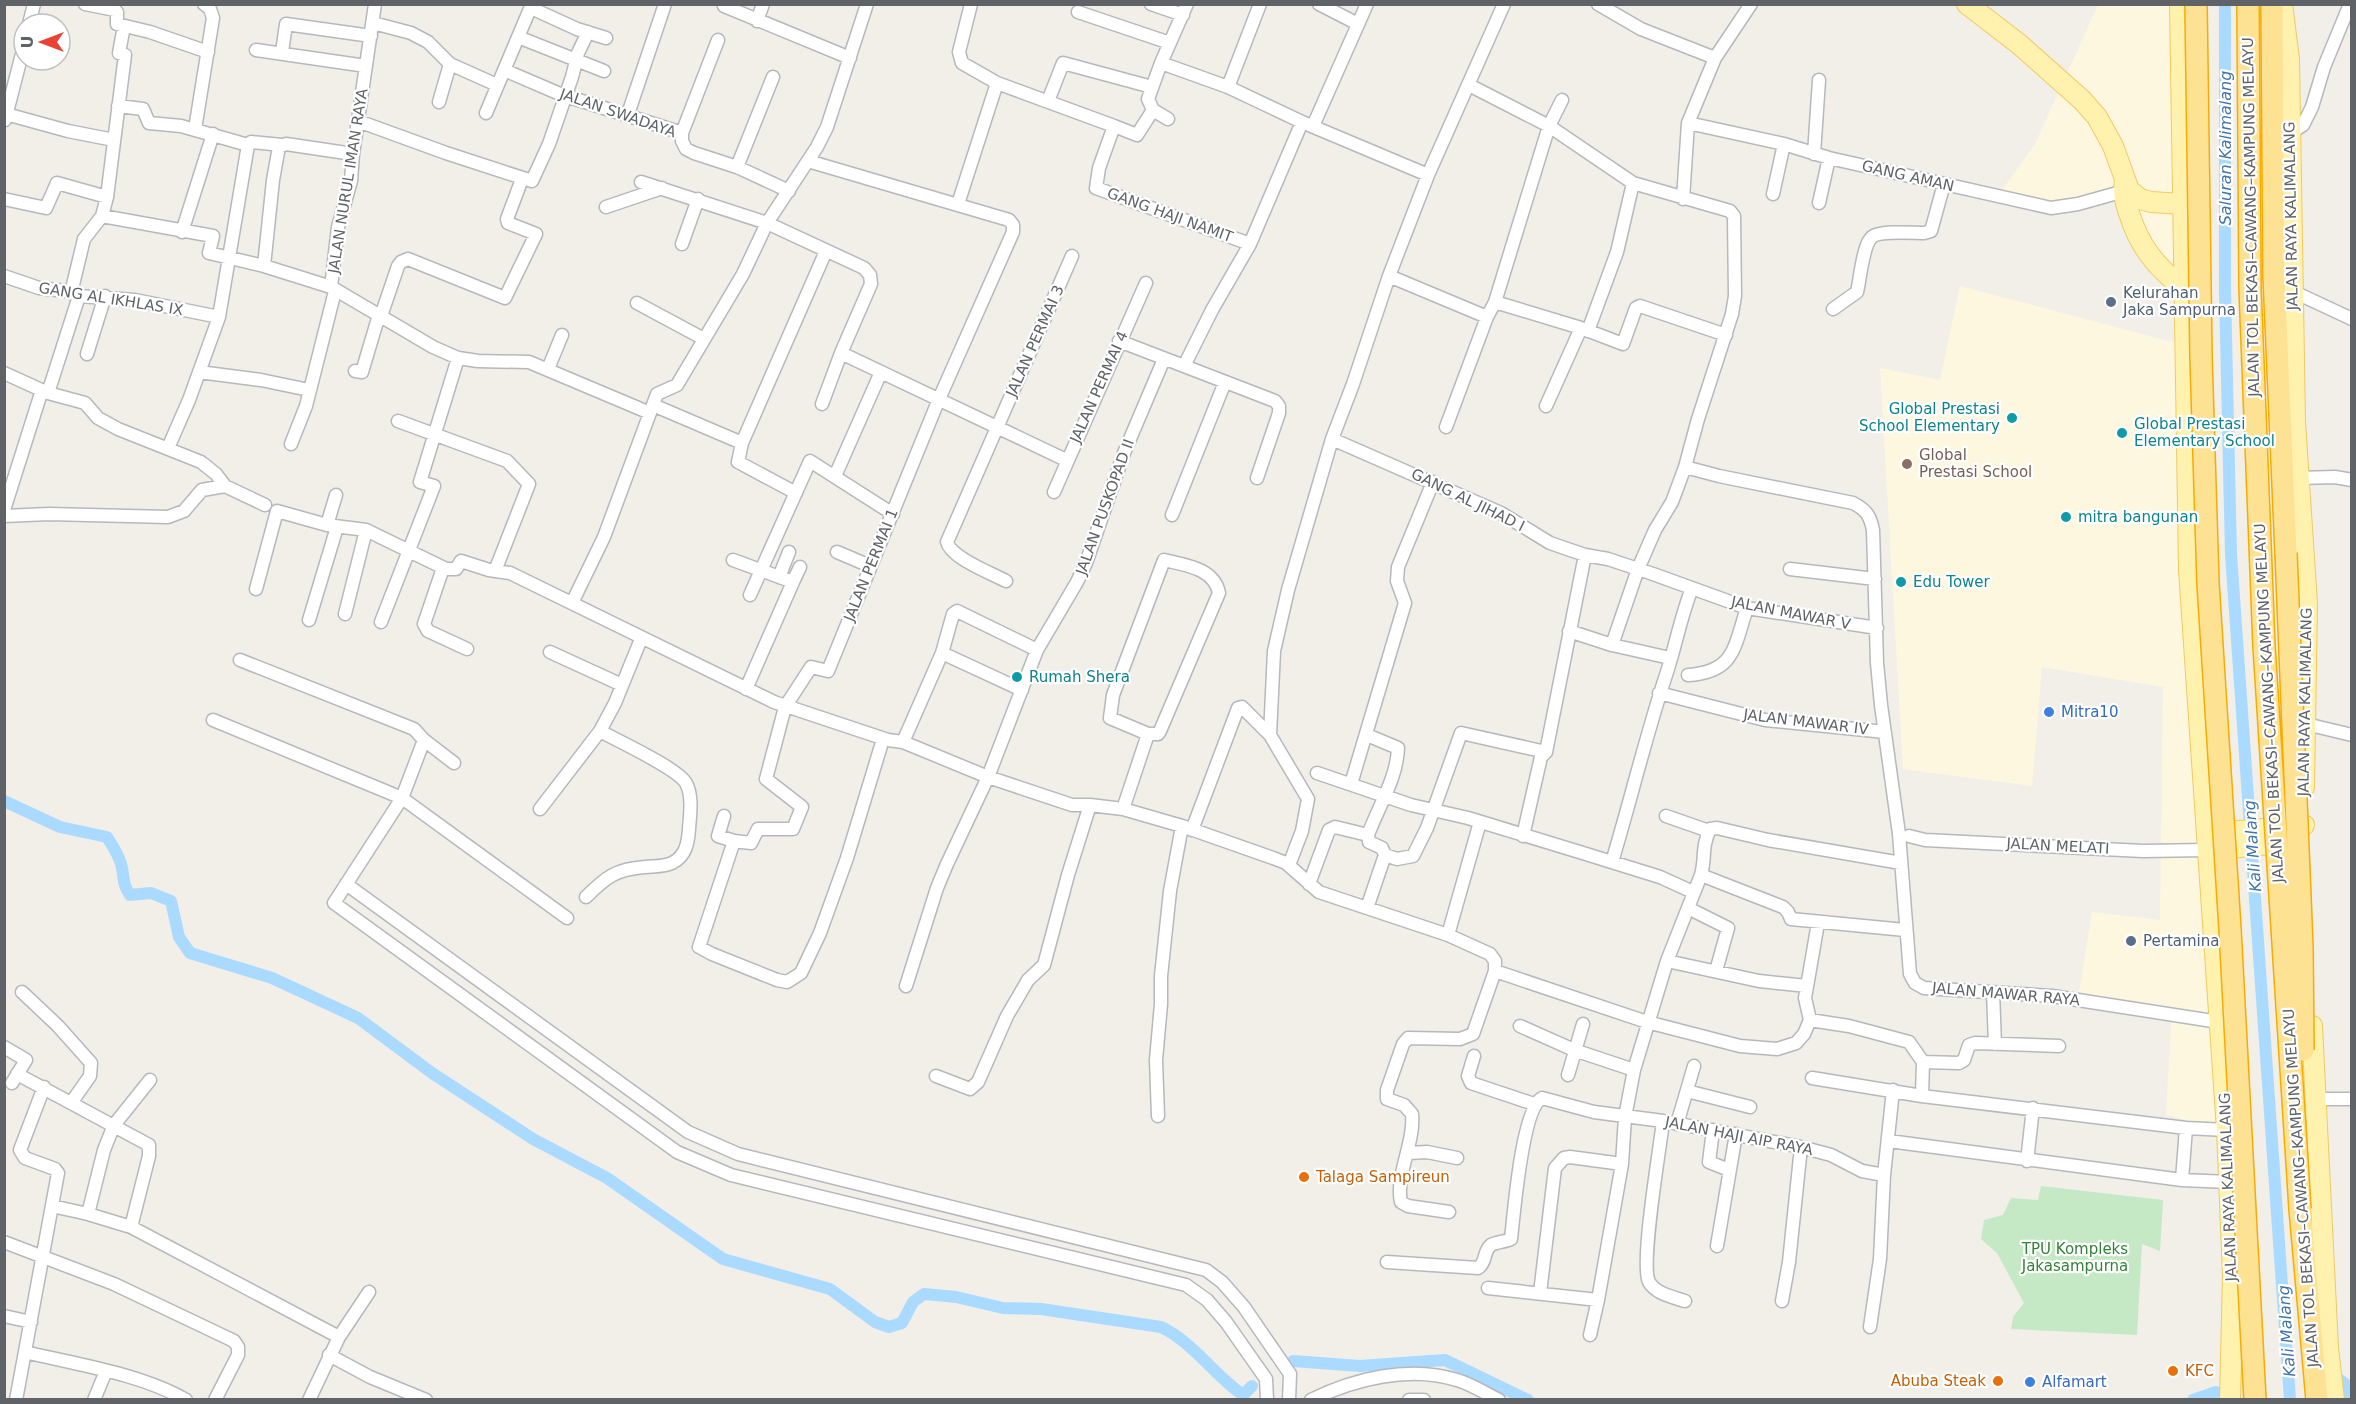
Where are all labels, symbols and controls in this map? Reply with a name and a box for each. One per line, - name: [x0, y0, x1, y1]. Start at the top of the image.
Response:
- north arrow: [12, 12, 72, 72]
- text: U: [18, 36, 37, 49]
- street label: JALAN TOL BEKASI–CAWANG–KAMPUNG MELAYU: [2239, 37, 2263, 398]
- water label: Saluran Kalimalang: [2216, 71, 2235, 225]
- street label: JALAN SWADAYA: [557, 84, 679, 142]
- street label: JALAN NURUL IMAN RAYA: [324, 87, 372, 276]
- street label: JALAN RAYA KALIMALANG: [2280, 121, 2302, 312]
- street label: GANG AMAN: [1860, 157, 1956, 195]
- street label: GANG HAJI NAMIT: [1105, 184, 1236, 246]
- street label: GANG AL IKHLAS IX: [37, 279, 185, 319]
- street label: JALAN PERMAI 3: [1002, 282, 1068, 401]
- place label: Kelurahan Jaka Sampurna: [2122, 284, 2236, 319]
- marker: Kelurahan Jaka Sampurna: [2104, 295, 2118, 309]
- street label: JALAN PERMAI 4: [1066, 328, 1132, 447]
- place label: Global Prestasi School Elementary: [1859, 400, 2000, 435]
- marker: Global Prestasi School Elementary: [2005, 411, 2019, 425]
- place label: Global Prestasi Elementary School: [2134, 415, 2275, 450]
- marker: Global Prestasi Elementary School: [2115, 426, 2129, 440]
- street label: JALAN PUSKOPAD II: [1072, 437, 1138, 578]
- place label: Global Prestasi School: [1919, 446, 2032, 481]
- marker: Global Prestasi School: [1900, 457, 1914, 471]
- street label: GANG AL JIHAD I: [1408, 465, 1528, 535]
- street label: JALAN PERMAI 1: [840, 506, 902, 625]
- place label: mitra bangunan: [2078, 508, 2198, 526]
- marker: mitra bangunan: [2059, 510, 2073, 524]
- street label: JALAN TOL BEKASI–CAWANG–KAMPUNG MELAYU: [2251, 523, 2287, 884]
- place label: Edu Tower: [1913, 573, 1991, 591]
- marker: Edu Tower: [1894, 575, 1908, 589]
- street label: JALAN MAWAR V: [1729, 592, 1853, 634]
- street label: JALAN RAYA KALIMALANG: [2294, 607, 2316, 798]
- place label: Rumah Shera: [1029, 668, 1130, 686]
- marker: Rumah Shera: [1010, 670, 1024, 684]
- place label: Mitra10: [2061, 703, 2118, 721]
- street label: JALAN MAWAR IV: [1741, 705, 1870, 739]
- marker: Mitra10: [2042, 705, 2056, 719]
- water label: Kali Malang: [2240, 799, 2265, 892]
- street label: JALAN MELATI: [2005, 834, 2110, 858]
- place label: Pertamina: [2143, 932, 2219, 950]
- marker: Pertamina: [2124, 934, 2138, 948]
- street label: JALAN MAWAR RAYA: [1930, 978, 2081, 1009]
- street label: JALAN TOL BEKASI–CAWANG–KAMPUNG MELAYU: [2279, 1008, 2323, 1369]
- street label: JALAN RAYA KALIMALANG: [2216, 1092, 2240, 1283]
- street label: JALAN HAJI AIP RAYA: [1663, 1113, 1815, 1159]
- place label: Talaga Sampireun: [1315, 1168, 1450, 1186]
- marker: Talaga Sampireun: [1297, 1170, 1311, 1184]
- park label: TPU Kompleks Jakasampurna: [2021, 1240, 2128, 1275]
- water label: Kali Malang: [2274, 1284, 2299, 1377]
- place label: KFC: [2185, 1362, 2214, 1380]
- marker: KFC: [2166, 1364, 2180, 1378]
- place label: Abuba Steak: [1891, 1372, 1986, 1390]
- place label: Alfamart: [2042, 1373, 2107, 1391]
- marker: Abuba Steak: [1991, 1374, 2005, 1388]
- marker: Alfamart: [2023, 1375, 2037, 1389]

